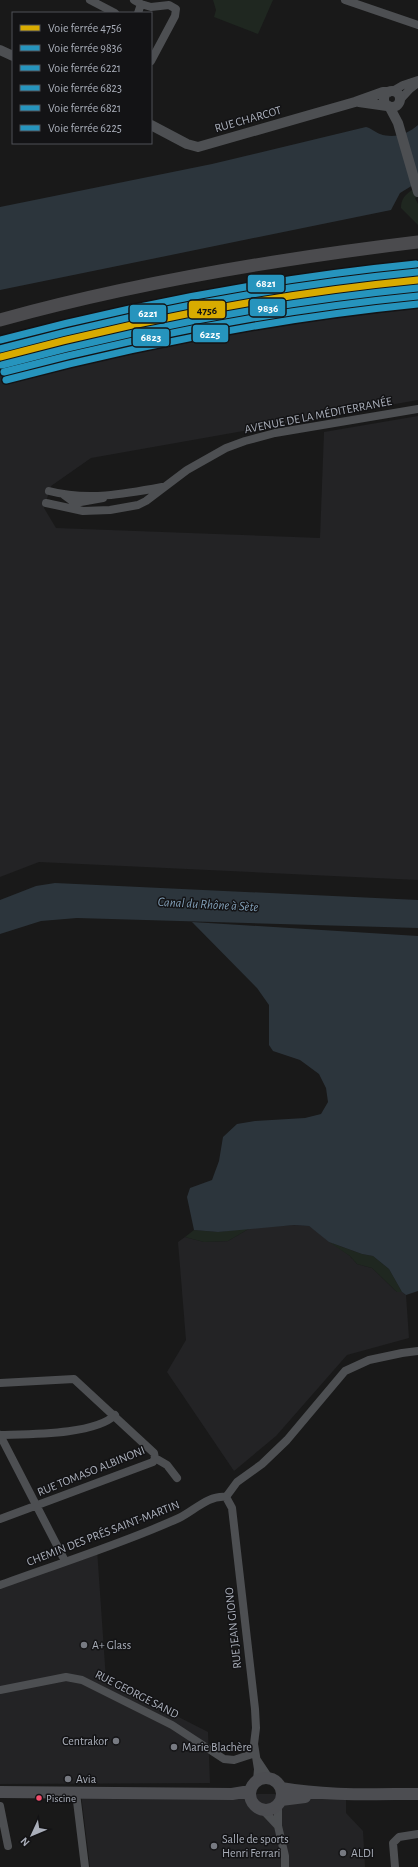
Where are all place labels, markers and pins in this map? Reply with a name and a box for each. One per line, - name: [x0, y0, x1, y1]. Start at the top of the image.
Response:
- place label: A+ Glass: [92, 1639, 131, 1651]
- marker: A+ Glass: [79, 1640, 89, 1650]
- place label: Centrakor: [62, 1735, 108, 1747]
- marker: Centrakor: [111, 1736, 121, 1746]
- place label: Marie Blachère: [182, 1741, 252, 1753]
- marker: Marie Blachère: [169, 1742, 179, 1752]
- place label: Avia: [76, 1773, 97, 1785]
- marker: Avia: [63, 1774, 73, 1784]
- marker: Piscine: [34, 1793, 44, 1803]
- place label: Piscine: [46, 1793, 76, 1804]
- place label: Salle de sports Henri Ferrari: [222, 1833, 289, 1859]
- marker: Salle de sports Henri Ferrari: [209, 1841, 219, 1851]
- place label: ALDI: [351, 1847, 374, 1859]
- marker: ALDI: [338, 1848, 348, 1858]

